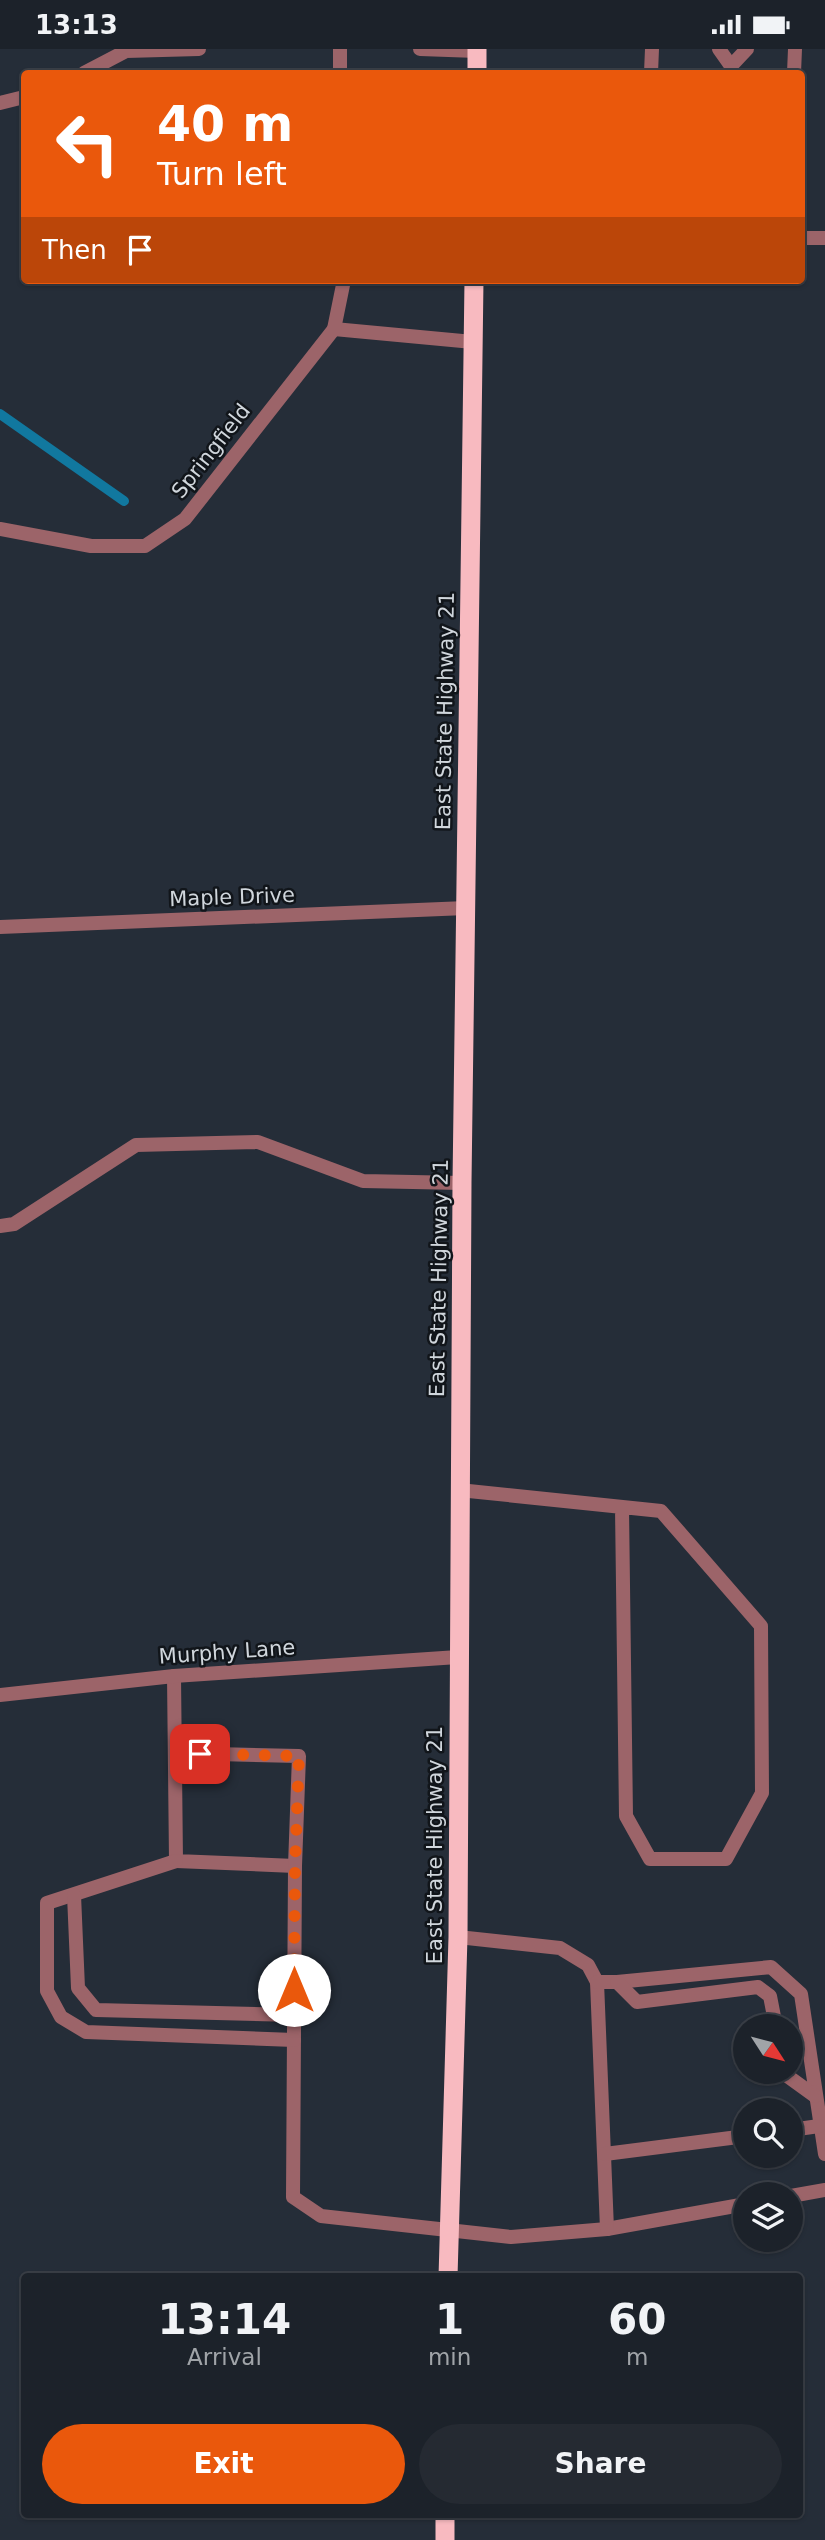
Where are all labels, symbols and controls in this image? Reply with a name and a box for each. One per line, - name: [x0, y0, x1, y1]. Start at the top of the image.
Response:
- text: 13:13: [35, 10, 118, 40]
- text: 40 m: [157, 96, 293, 153]
- icon: left: [42, 98, 133, 189]
- text: Turn left: [157, 155, 287, 193]
- icon: arrive: [121, 231, 159, 269]
- text: Then: [42, 235, 107, 265]
- street label: Springfield: [167, 399, 255, 503]
- street label: East State Highway 21: [431, 592, 459, 830]
- street label: Maple Drive: [169, 883, 295, 911]
- street label: East State Highway 21: [425, 1159, 453, 1397]
- street label: Murphy Lane: [158, 1635, 296, 1669]
- pin: [170, 1724, 230, 1784]
- street label: East State Highway 21: [423, 1726, 447, 1964]
- icon: arrive: [181, 1735, 219, 1773]
- position arrow: [257, 1953, 331, 2027]
- north arrow: [733, 2014, 803, 2084]
- map controls: [733, 2014, 803, 2252]
- button: search: [733, 2098, 803, 2168]
- button: layers: [733, 2182, 803, 2252]
- text: 13:14: [158, 2295, 291, 2344]
- text: 1: [435, 2295, 464, 2344]
- text: 60: [608, 2295, 666, 2344]
- text: Arrival: [187, 2344, 262, 2370]
- text: min: [428, 2344, 471, 2370]
- text: m: [626, 2344, 648, 2370]
- button: Exit: [42, 2424, 405, 2504]
- button: Share: [419, 2424, 782, 2504]

